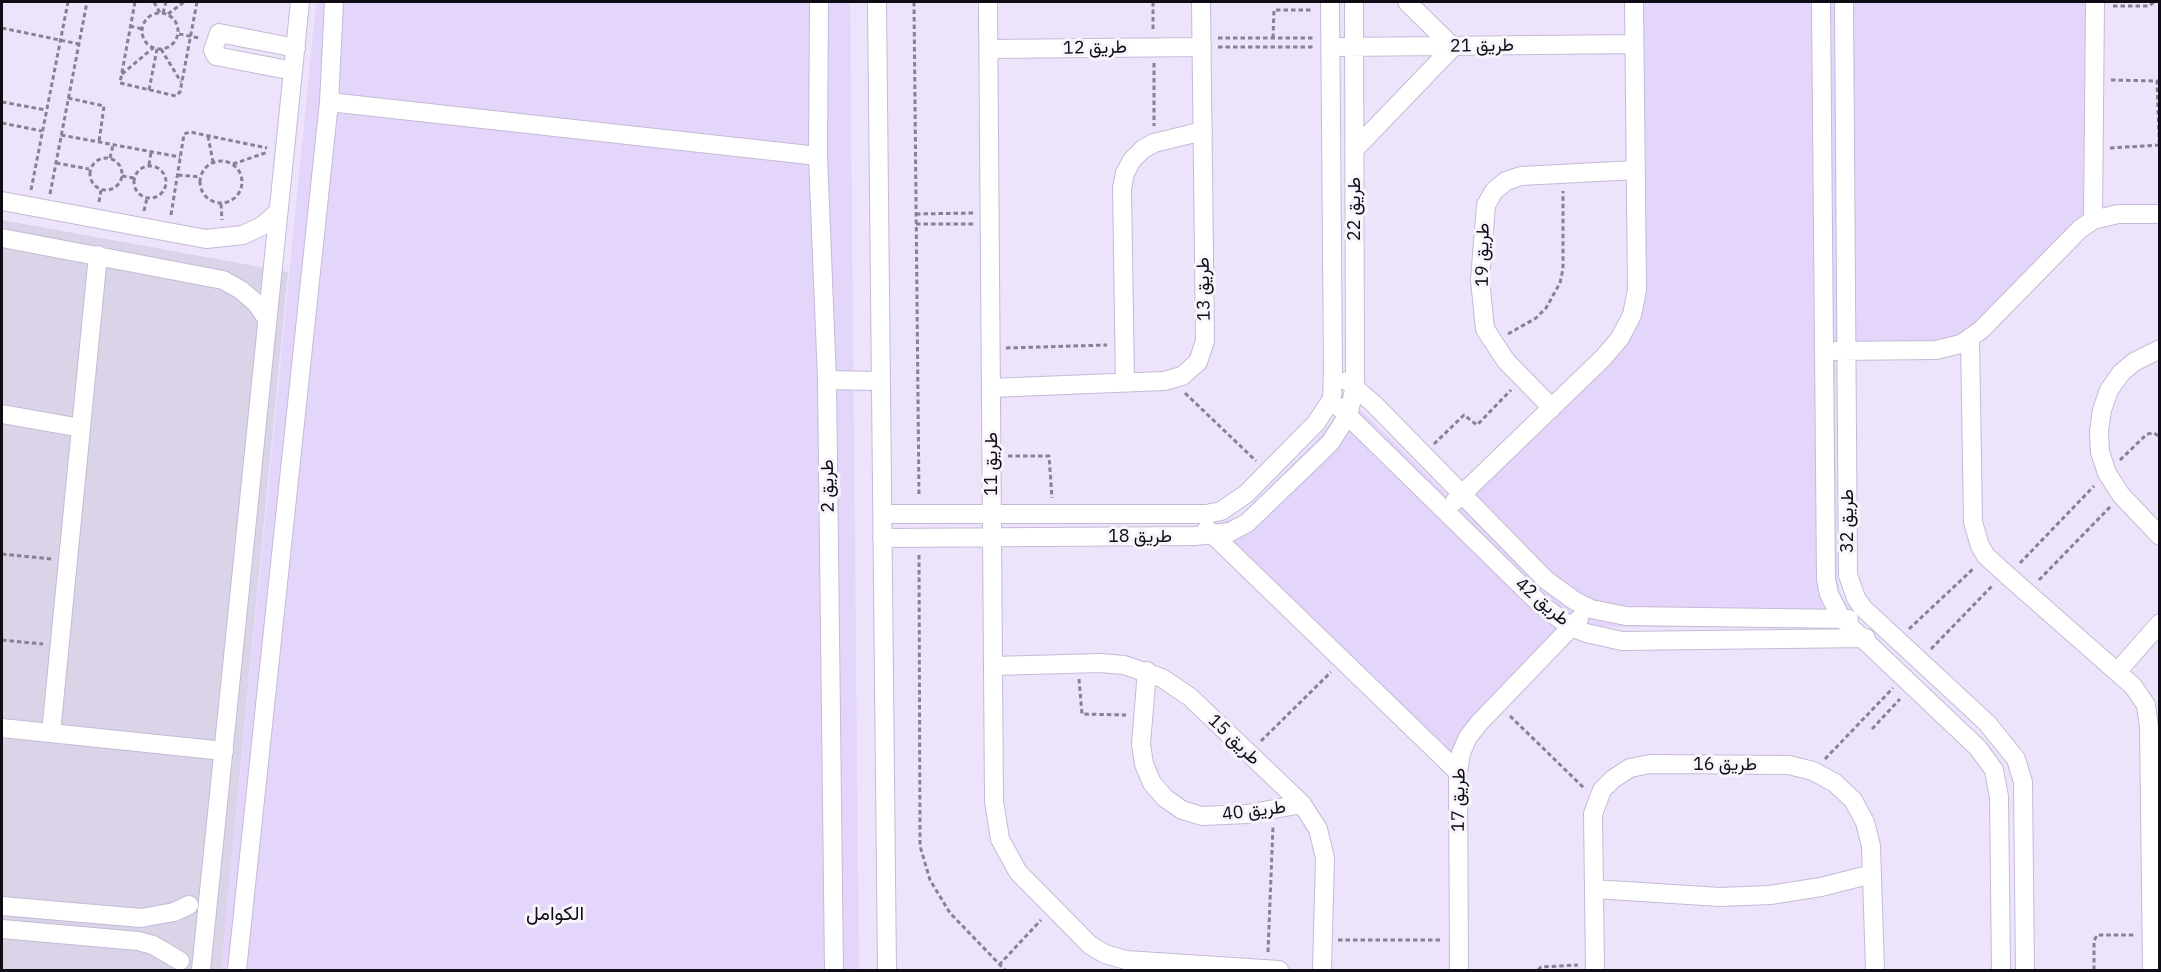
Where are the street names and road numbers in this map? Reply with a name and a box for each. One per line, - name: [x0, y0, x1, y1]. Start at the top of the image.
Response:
- street label: طريق 21: [1450, 35, 1514, 57]
- street label: طريق 12: [1063, 37, 1127, 59]
- street label: طريق 22: [1344, 177, 1366, 241]
- street label: طريق 19: [1472, 223, 1494, 287]
- street label: طريق 13: [1193, 257, 1215, 321]
- street label: طريق 11: [981, 432, 1003, 496]
- street label: طريق 2: [817, 459, 839, 513]
- street label: طريق 32: [1837, 489, 1859, 553]
- street label: طريق 18: [1108, 526, 1172, 548]
- street label: طريق 42: [1511, 573, 1573, 631]
- street label: طريق 15: [1203, 710, 1265, 770]
- street label: طريق 16: [1693, 754, 1757, 776]
- street label: طريق 17: [1448, 768, 1470, 832]
- street label: طريق 40: [1221, 796, 1287, 826]

